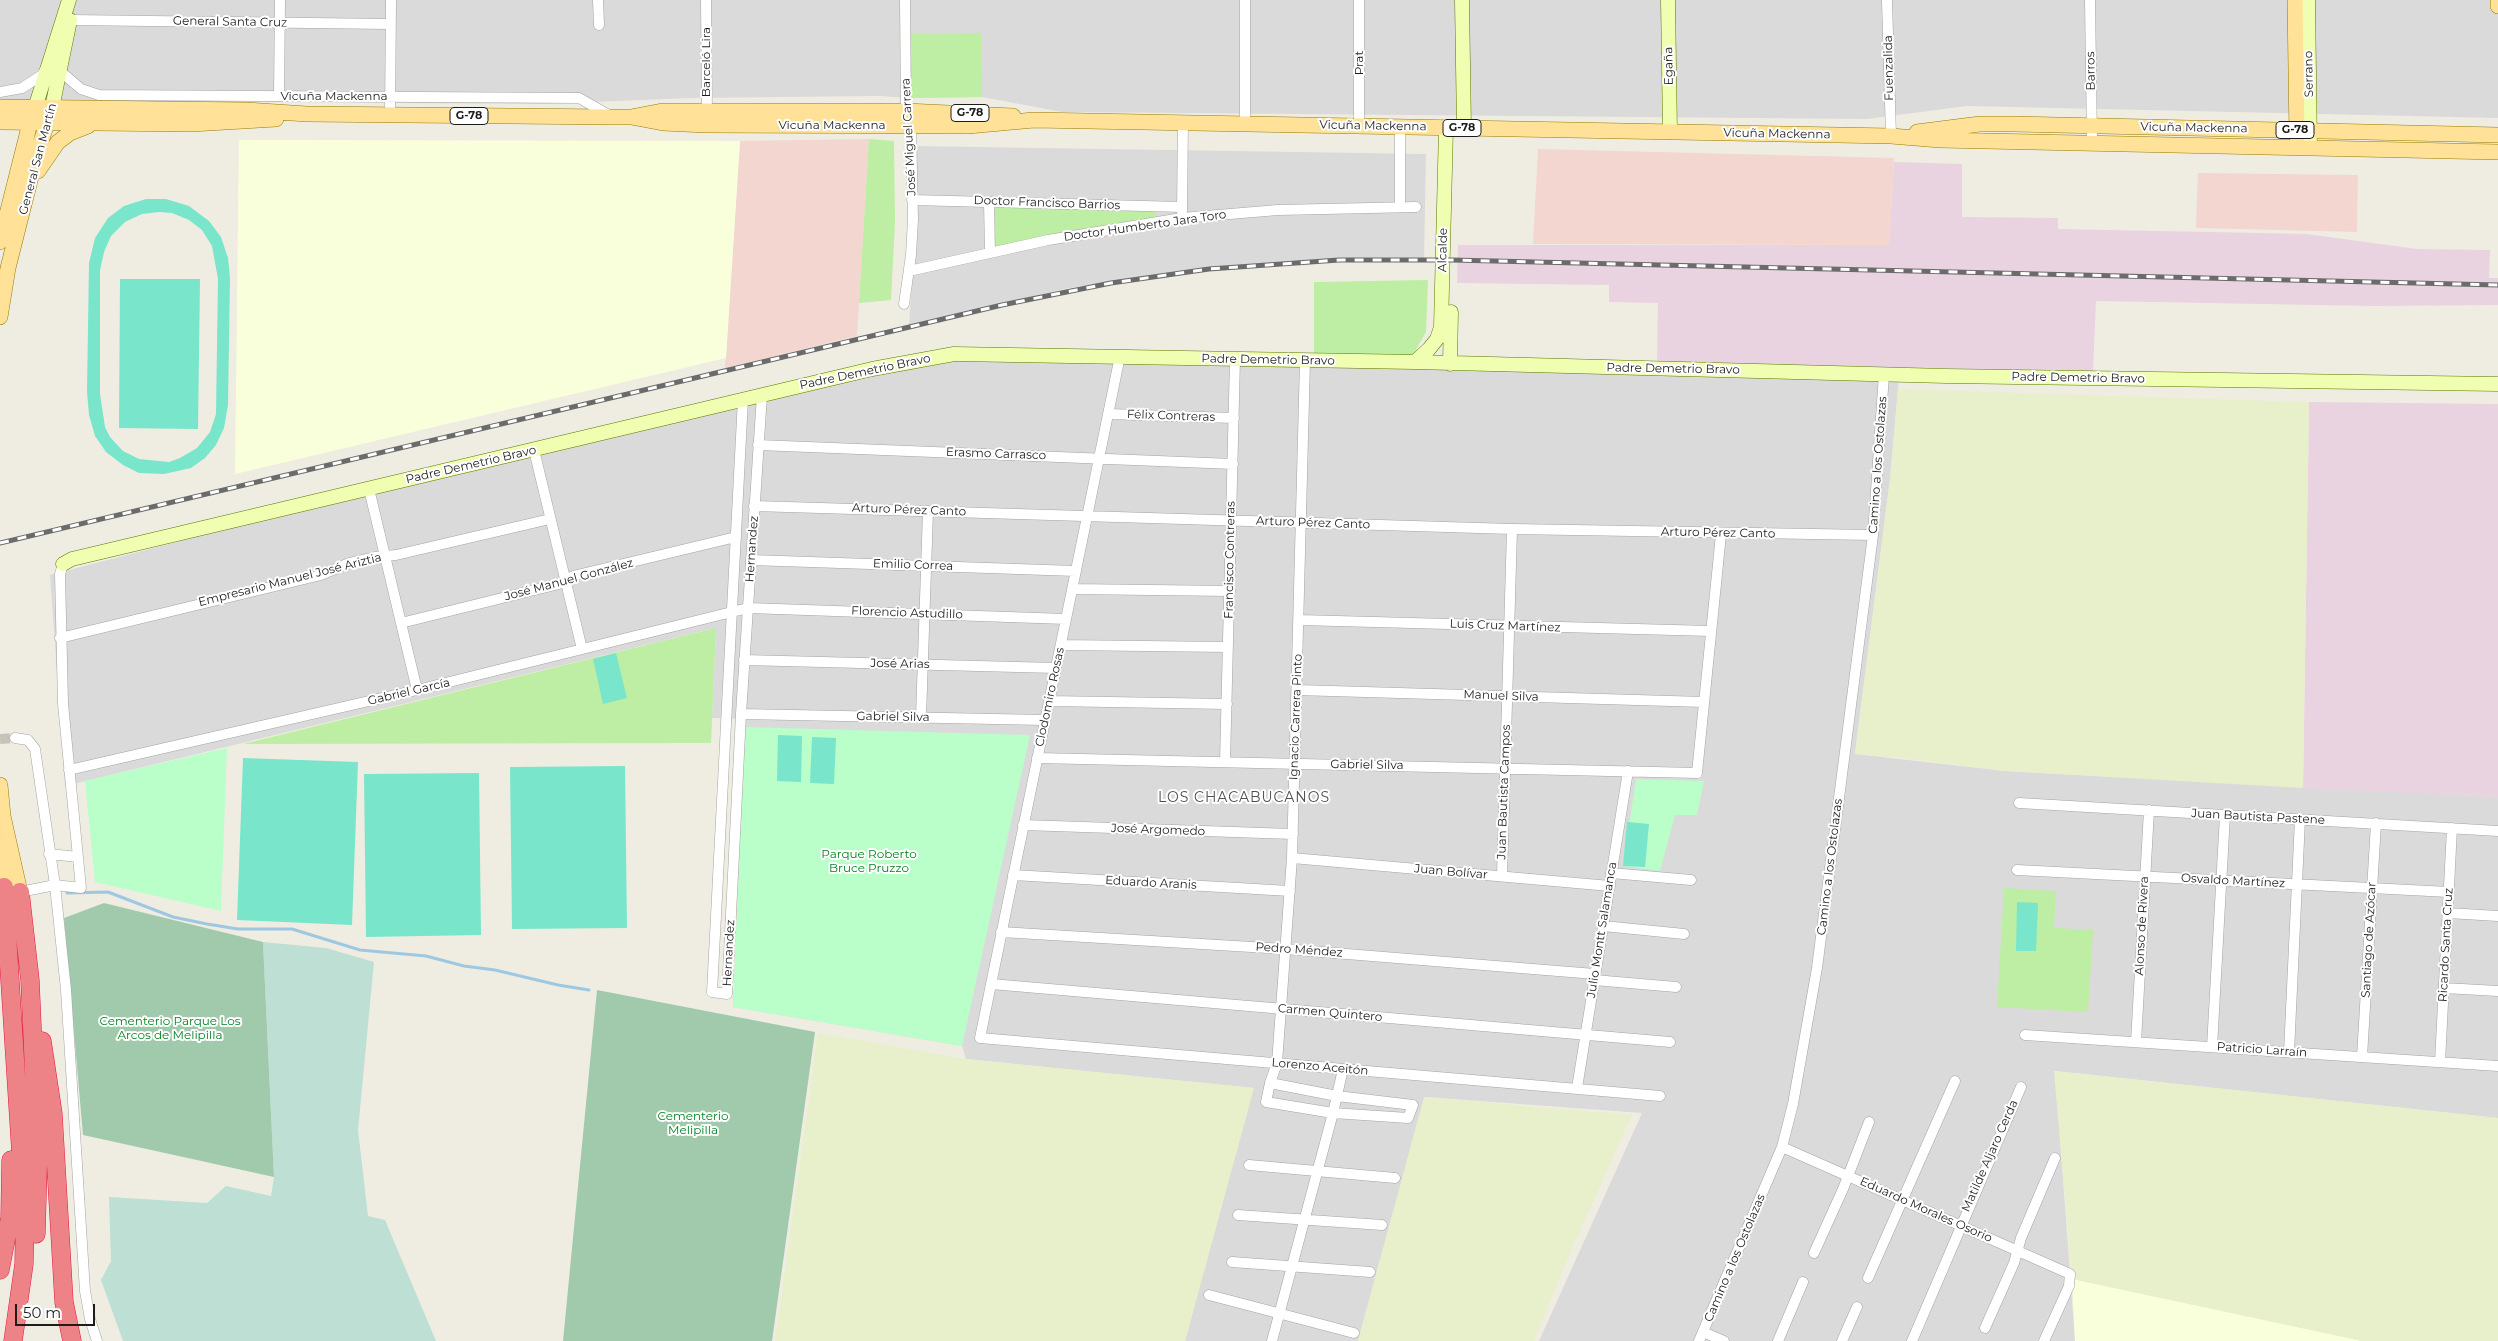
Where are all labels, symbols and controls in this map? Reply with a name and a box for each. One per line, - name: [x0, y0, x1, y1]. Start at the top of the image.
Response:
- street label: General Santa Cruz: [173, 14, 287, 30]
- street label: Barceló Lira: [699, 27, 713, 97]
- street label: Fuenzalida: [1881, 35, 1897, 101]
- street label: Egaña: [1661, 47, 1677, 85]
- street label: Prat: [1352, 51, 1366, 75]
- street label: Barros: [2083, 51, 2099, 91]
- street label: Serrano: [2301, 51, 2317, 97]
- street label: José Miguel Carrera: [899, 78, 919, 196]
- street label: Vicuña Mackenna: [280, 89, 388, 103]
- street label: General San Martín: [16, 102, 60, 216]
- road number: G-78: [951, 105, 989, 122]
- road number: G-78: [450, 108, 488, 124]
- street label: Vicuña Mackenna: [778, 118, 886, 132]
- street label: Vicuña Mackenna: [1319, 118, 1427, 134]
- road number: G-78: [1443, 120, 1481, 136]
- street label: Vicuña Mackenna: [2140, 120, 2248, 136]
- road number: G-78: [2276, 122, 2314, 138]
- street label: Vicuña Mackenna: [1723, 126, 1831, 142]
- street label: Doctor Francisco Barrios: [973, 193, 1121, 213]
- street label: Doctor Humberto Jara Toro: [1063, 207, 1227, 245]
- street label: Alcalde: [1435, 228, 1451, 272]
- street label: Padre Demetrio Bravo: [798, 351, 932, 393]
- street label: Padre Demetrio Bravo: [1201, 352, 1335, 368]
- street label: Padre Demetrio Bravo: [1606, 361, 1740, 377]
- street label: Padre Demetrio Bravo: [2011, 370, 2145, 386]
- street label: Camino a los Ostolazas: [1866, 396, 1890, 534]
- street label: Félix Contreras: [1127, 407, 1215, 425]
- street label: Padre Demetrio Bravo: [404, 443, 538, 487]
- street label: Erasmo Carrasco: [946, 445, 1046, 463]
- street label: Arturo Pérez Canto: [852, 501, 966, 519]
- street label: Francisco Contreras: [1222, 501, 1238, 619]
- street label: Arturo Pérez Canto: [1256, 514, 1370, 532]
- street label: Hernandez: [742, 515, 762, 583]
- street label: Arturo Pérez Canto: [1661, 525, 1775, 541]
- street label: Empresario Manuel José Ariztia: [197, 550, 383, 610]
- street label: José Manuel González: [503, 556, 635, 604]
- street label: Emilio Correa: [873, 556, 953, 574]
- street label: Florencio Astudillo: [851, 604, 963, 622]
- street label: Luis Cruz Martínez: [1449, 617, 1561, 635]
- street label: Clodomiro Rosas: [1032, 646, 1068, 748]
- street label: Ignacio Carrera Pinto: [1287, 654, 1305, 780]
- street label: José Arias: [870, 656, 930, 672]
- street label: Gabriel García: [366, 676, 452, 708]
- street label: Manuel Silva: [1463, 687, 1539, 705]
- street label: Gabriel Silva: [856, 709, 930, 725]
- street label: Juan Bautista Campos: [1494, 724, 1514, 860]
- street label: Gabriel Silva: [1330, 757, 1404, 773]
- district label: LOS CHACABUCANOS: [1156, 790, 1332, 806]
- street label: Camino a los Ostolazas: [1814, 798, 1846, 936]
- street label: Juan Bautista Pastene: [2191, 806, 2325, 828]
- street label: José Argomedo: [1111, 821, 1205, 839]
- park label: Parque Roberto Bruce Pruzzo: [821, 847, 917, 875]
- street label: Julio Montt Salamanca: [1584, 861, 1620, 999]
- street label: Juan Bolívar: [1414, 862, 1488, 882]
- street label: Osvaldo Martínez: [2181, 871, 2285, 891]
- street label: Eduardo Aranis: [1105, 873, 1197, 893]
- street label: Alonso de Rivera: [2132, 876, 2152, 976]
- street label: Santiago de Azócar: [2359, 882, 2379, 998]
- street label: Ricardo Santa Cruz: [2436, 888, 2456, 1002]
- street label: Hernandez: [720, 919, 738, 987]
- street label: Pedro Méndez: [1255, 940, 1343, 960]
- street label: Carmen Quintero: [1277, 1001, 1383, 1025]
- park label: Cementerio Parque Los Arcos de Melipilla: [99, 1014, 241, 1042]
- street label: Patricio Larraín: [2216, 1040, 2308, 1060]
- street label: Lorenzo Aceitón: [1271, 1056, 1369, 1078]
- street label: Matilde Aljaro Cerda: [1959, 1098, 2021, 1214]
- park label: Cementerio Melipilla: [658, 1109, 728, 1137]
- street label: Eduardo Morales Osorio: [1858, 1174, 1994, 1246]
- street label: Camino a los Ostolazas: [1701, 1192, 1769, 1324]
- scale bar: [18, 1294, 98, 1326]
- text: 50 m: [23, 1303, 61, 1322]

